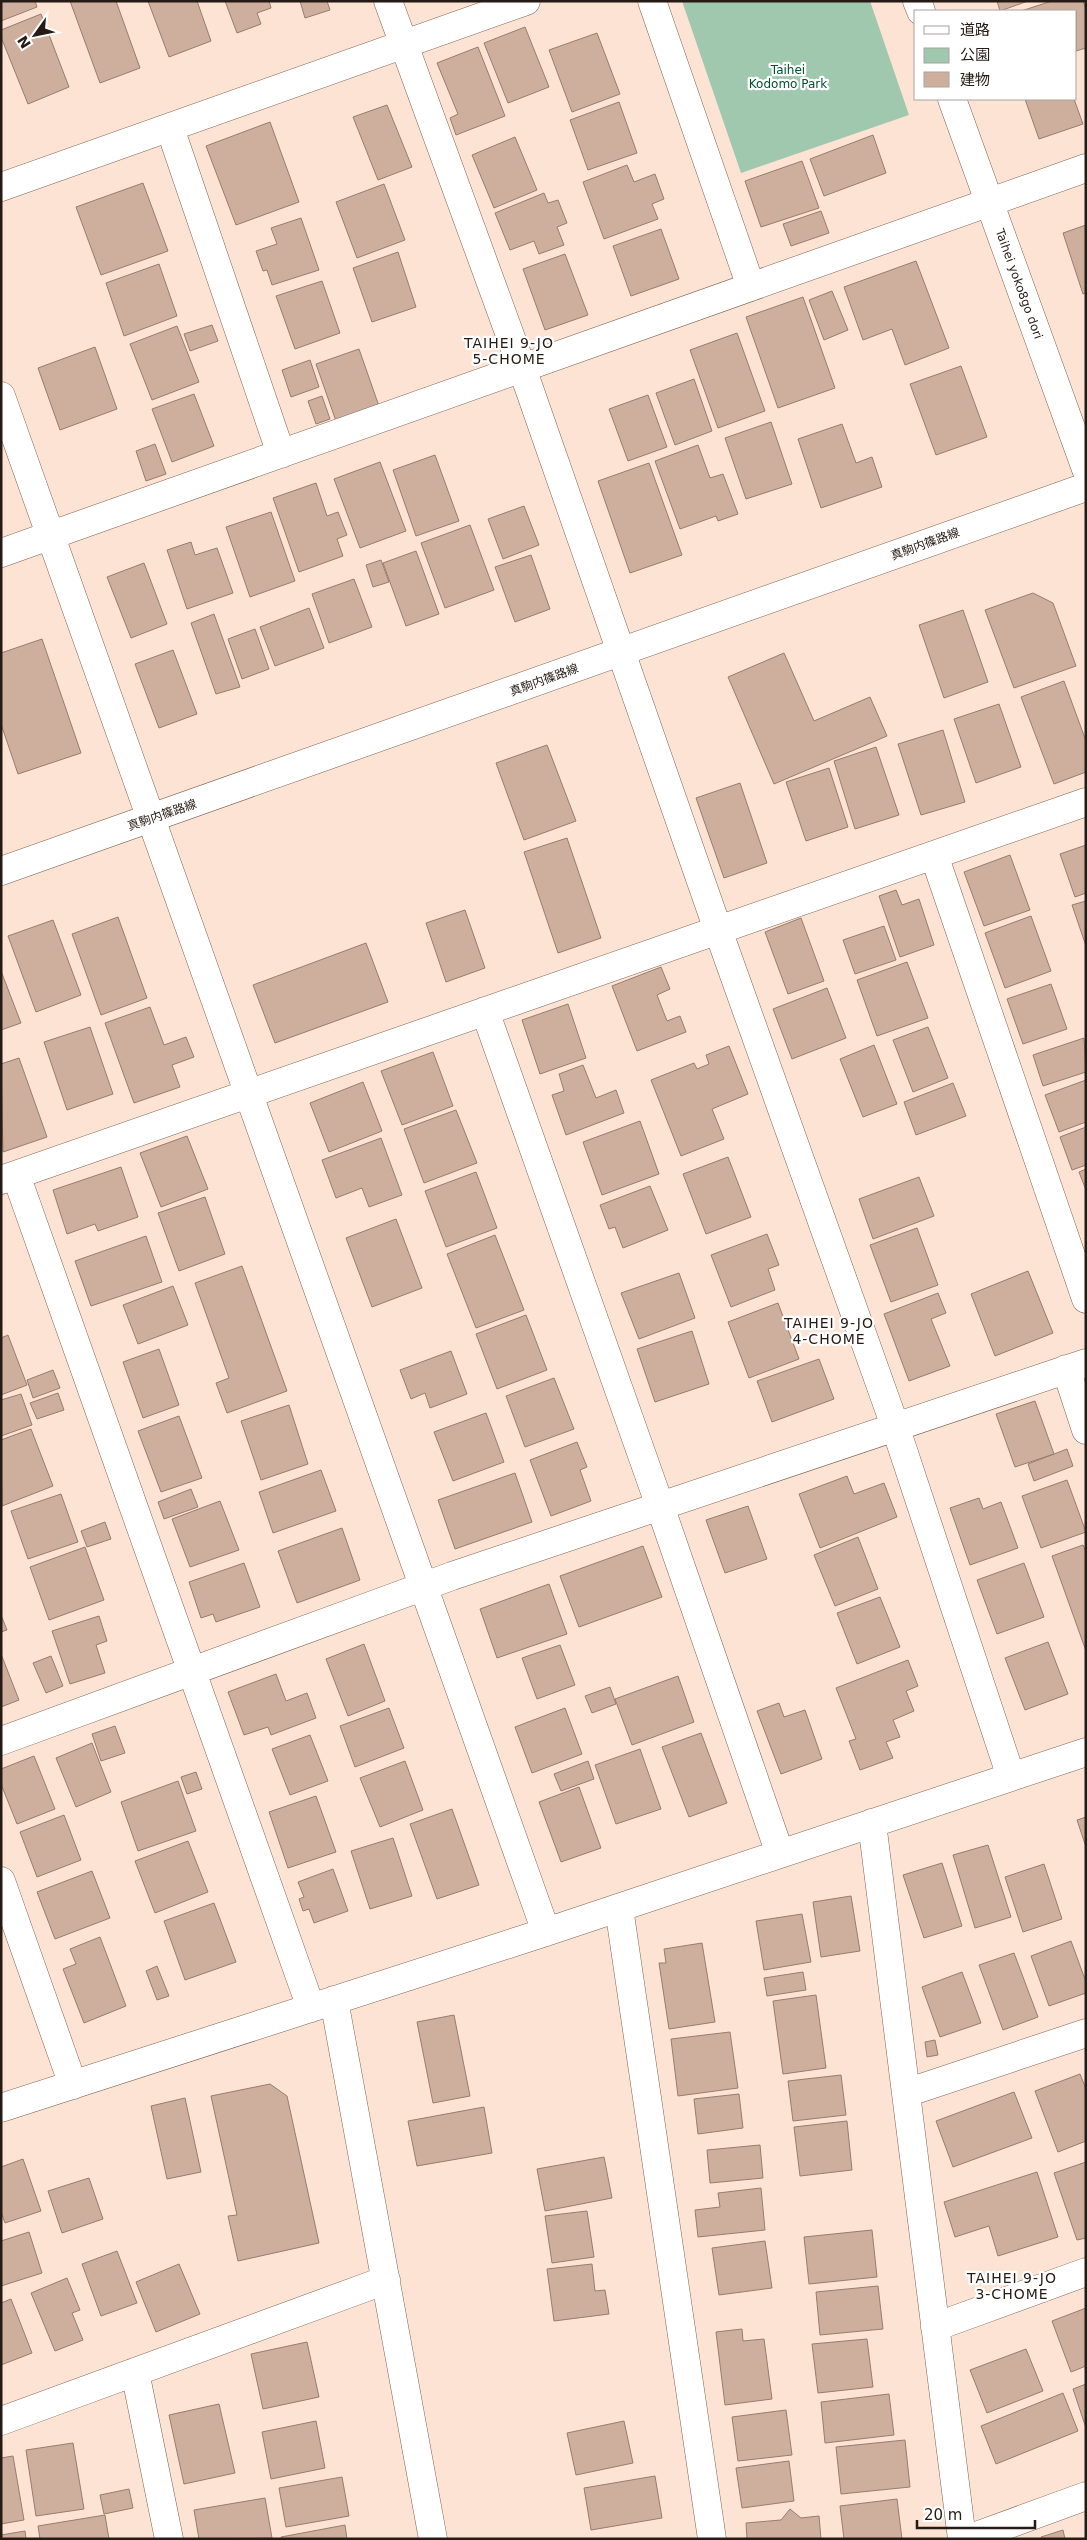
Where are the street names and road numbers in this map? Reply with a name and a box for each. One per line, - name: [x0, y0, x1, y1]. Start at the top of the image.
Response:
- street label: Taihei yoko8go dori: [992, 226, 1045, 341]
- street label: 真駒内篠路線: [889, 525, 961, 563]
- street label: 真駒内篠路線: [508, 661, 580, 699]
- street label: 真駒内篠路線: [126, 797, 198, 833]

